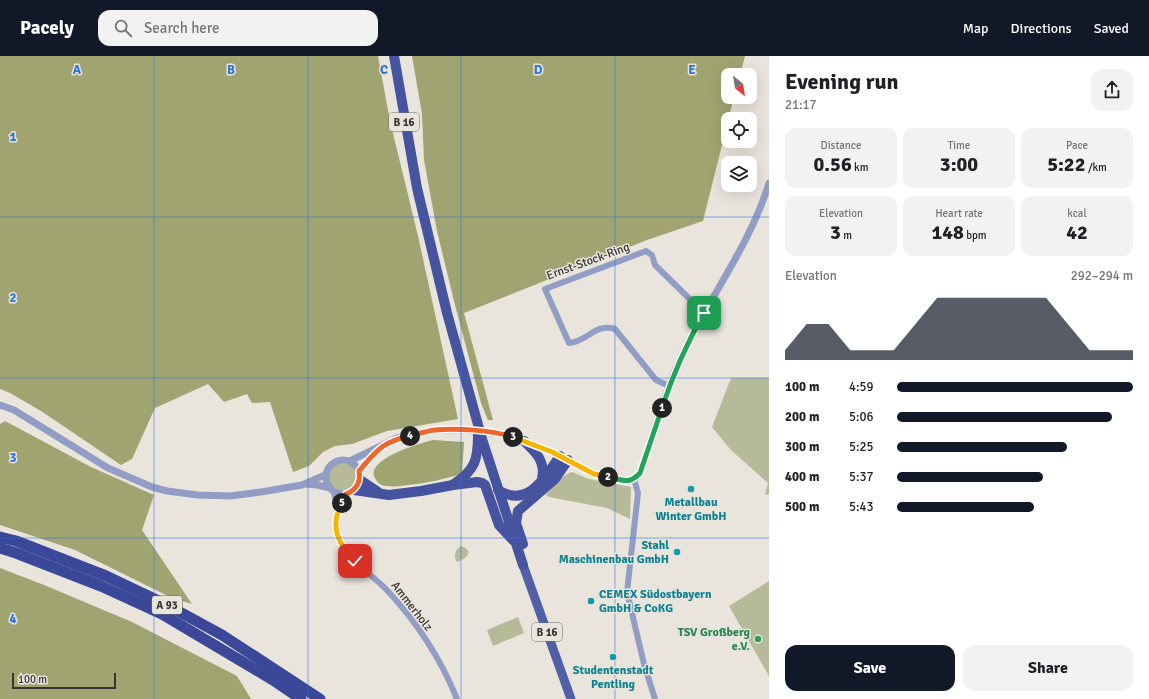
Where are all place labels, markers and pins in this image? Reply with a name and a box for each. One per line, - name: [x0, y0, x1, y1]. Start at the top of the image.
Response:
- pin: [687, 296, 721, 330]
- pin: 1: [652, 398, 672, 418]
- pin: 4: [400, 426, 420, 446]
- pin: 3: [503, 427, 523, 447]
- pin: 2: [598, 467, 618, 487]
- marker: Metallbau Winter GmbH: [686, 484, 696, 494]
- pin: 5: [332, 493, 352, 513]
- place label: Metallbau Winter GmbH: [656, 495, 726, 524]
- place label: Stahl Maschinenbau GmbH: [559, 538, 669, 567]
- pin: [338, 544, 372, 578]
- marker: Stahl Maschinenbau GmbH: [672, 547, 682, 557]
- place label: CEMEX Südostbayern GmbH & CoKG: [599, 587, 712, 616]
- marker: CEMEX Südostbayern GmbH & CoKG: [586, 596, 596, 606]
- place label: TSV Großberg e.V.: [678, 625, 751, 654]
- marker: TSV Großberg e.V.: [753, 634, 763, 644]
- marker: Studentenstadt Pentling: [608, 652, 618, 662]
- place label: Studentenstadt Pentling: [573, 663, 654, 692]

